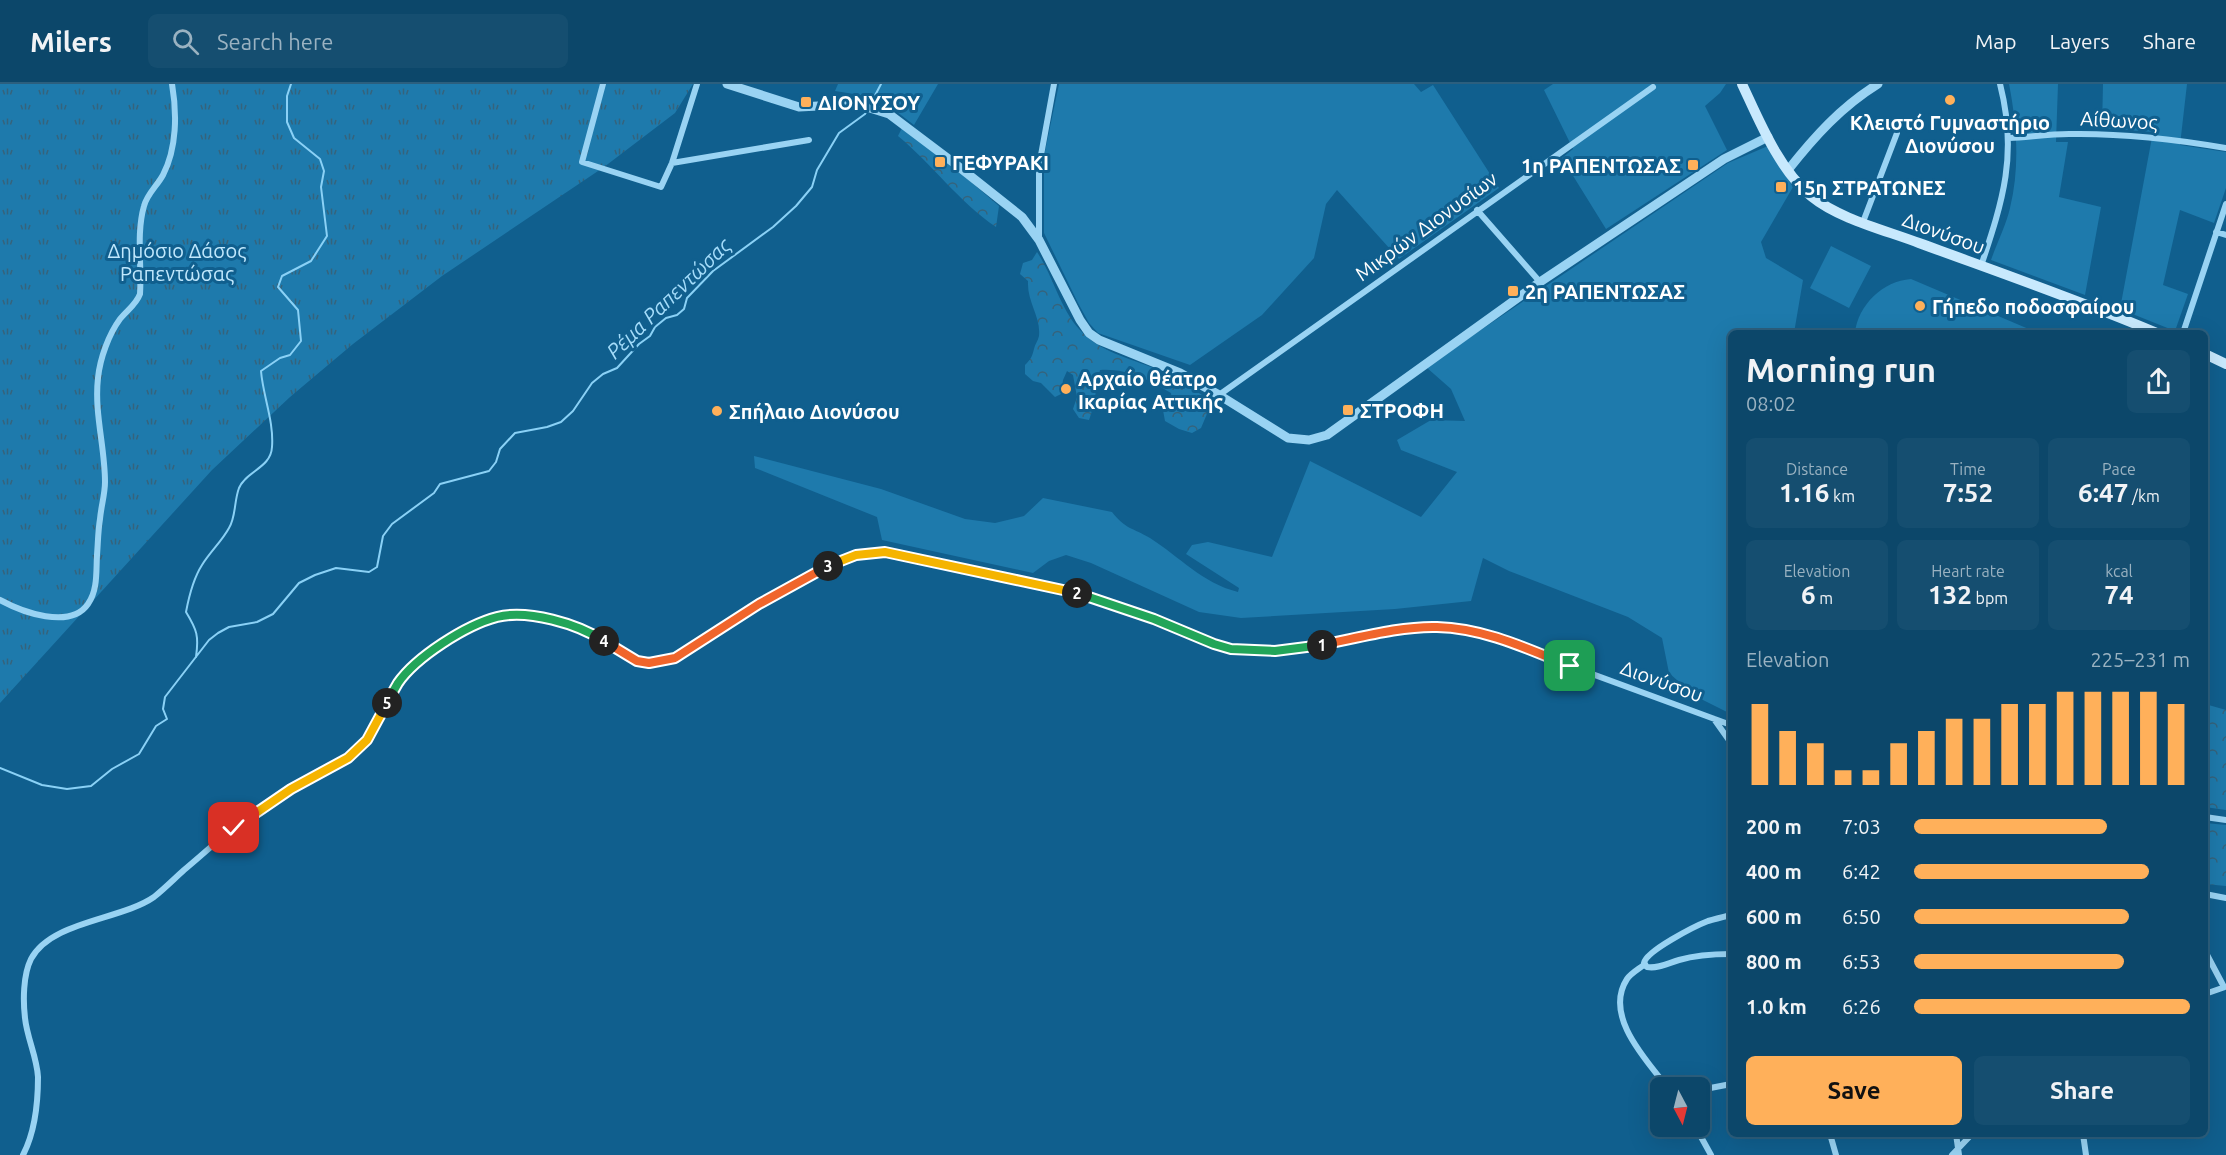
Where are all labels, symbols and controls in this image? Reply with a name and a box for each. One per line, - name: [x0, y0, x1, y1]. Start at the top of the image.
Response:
- search box: [148, 14, 568, 68]
- icon: search: [169, 25, 202, 58]
- text: Milers: [30, 26, 112, 57]
- text: Search here: [217, 29, 333, 54]
- text: Map: [1975, 29, 2016, 53]
- text: Layers: [2049, 29, 2110, 53]
- text: Share: [2143, 29, 2196, 53]
- place label: ΔΙΟΝΥΣΟΥ: [818, 91, 920, 114]
- marker: Κλειστό Γυμναστήριο Διονύσου: [1943, 93, 1957, 107]
- marker: ΔΙΟΝΥΣΟΥ: [799, 95, 813, 109]
- street label: Αίθωνος: [2080, 106, 2158, 134]
- place label: Κλειστό Γυμναστήριο Διονύσου: [1850, 111, 2050, 157]
- place label: ΓΕΦΥΡΑΚΙ: [952, 151, 1049, 174]
- place label: 1η ΡΑΠΕΝΤΩΣΑΣ: [1521, 154, 1681, 177]
- marker: ΓΕΦΥΡΑΚΙ: [933, 155, 947, 169]
- marker: 1η ΡΑΠΕΝΤΩΣΑΣ: [1686, 158, 1700, 172]
- street label: Μικρών Διονυσίων: [1350, 167, 1502, 285]
- place label: 15η ΣΤΡΑΤΩΝΕΣ: [1793, 176, 1946, 199]
- marker: 15η ΣΤΡΑΤΩΝΕΣ: [1774, 180, 1788, 194]
- street label: Διονύσου: [1900, 207, 1988, 259]
- water label: Ρέμα Ραπεντώσας: [601, 232, 736, 363]
- park label: Δημόσιο Δάσος Ραπεντώσας: [108, 239, 246, 285]
- place label: 2η ΡΑΠΕΝΤΩΣΑΣ: [1525, 280, 1685, 303]
- marker: 2η ΡΑΠΕΝΤΩΣΑΣ: [1506, 284, 1520, 298]
- place label: Γήπεδο ποδοσφαίρου: [1932, 295, 2135, 318]
- marker: Γήπεδο ποδοσφαίρου: [1913, 299, 1927, 313]
- button: share: [2127, 350, 2190, 413]
- text: Morning run: [1746, 351, 1936, 388]
- place label: Αρχαίο θέατρο Ικαρίας Αττικής: [1078, 367, 1223, 413]
- marker: Αρχαίο θέατρο Ικαρίας Αττικής: [1059, 382, 1073, 396]
- text: 08:02: [1746, 392, 1796, 415]
- place label: ΣΤΡΟΦΗ: [1360, 399, 1444, 422]
- place label: Σπήλαιο Διονύσου: [729, 400, 900, 423]
- marker: ΣΤΡΟΦΗ: [1341, 403, 1355, 417]
- marker: Σπήλαιο Διονύσου: [710, 404, 724, 418]
- text: Distance: [1786, 460, 1848, 478]
- text: Time: [1950, 460, 1986, 478]
- text: Pace: [2102, 460, 2136, 478]
- text: 1.16: [1779, 478, 1829, 507]
- text: 7:52: [1943, 478, 1993, 507]
- text: 6:47: [2078, 478, 2128, 507]
- text: km: [1829, 487, 1855, 505]
- text: /km: [2128, 487, 2160, 505]
- pin: 3: [813, 551, 843, 581]
- text: 3: [823, 557, 833, 575]
- text: Elevation: [1784, 562, 1850, 580]
- text: Heart rate: [1931, 562, 2005, 580]
- text: kcal: [2105, 562, 2133, 580]
- pin: 2: [1062, 578, 1092, 608]
- text: 6: [1801, 580, 1816, 609]
- text: 132: [1928, 580, 1972, 609]
- text: 74: [2104, 580, 2134, 609]
- text: 2: [1072, 584, 1082, 602]
- text: m: [1816, 589, 1833, 607]
- text: bpm: [1972, 589, 2008, 607]
- pin: 4: [589, 626, 619, 656]
- pin: 1: [1307, 630, 1337, 660]
- text: 4: [599, 632, 609, 650]
- text: 1: [1317, 636, 1327, 654]
- pin: [1544, 640, 1595, 691]
- text: Elevation: [1746, 648, 1829, 671]
- text: 225–231 m: [2091, 648, 2190, 671]
- icon: arrive: [1553, 649, 1586, 682]
- street label: Διονύσου: [1618, 655, 1706, 707]
- pin: 5: [372, 688, 402, 718]
- text: 5: [382, 694, 392, 712]
- pin: [208, 802, 259, 853]
- icon: check: [217, 811, 250, 844]
- text: 200 m: [1746, 815, 1802, 838]
- text: 7:03: [1842, 815, 1881, 838]
- text: 400 m: [1746, 860, 1802, 883]
- text: 6:42: [1842, 860, 1881, 883]
- text: 600 m: [1746, 905, 1802, 928]
- text: 6:50: [1842, 905, 1881, 928]
- text: 800 m: [1746, 950, 1802, 973]
- text: 6:53: [1842, 950, 1881, 973]
- text: 1.0 km: [1746, 995, 1807, 1018]
- text: 6:26: [1842, 995, 1881, 1018]
- button: Save: [1746, 1056, 1962, 1125]
- button: Share: [1974, 1056, 2190, 1125]
- north arrow: [1650, 1077, 1710, 1137]
- map controls: [1650, 1077, 1710, 1137]

